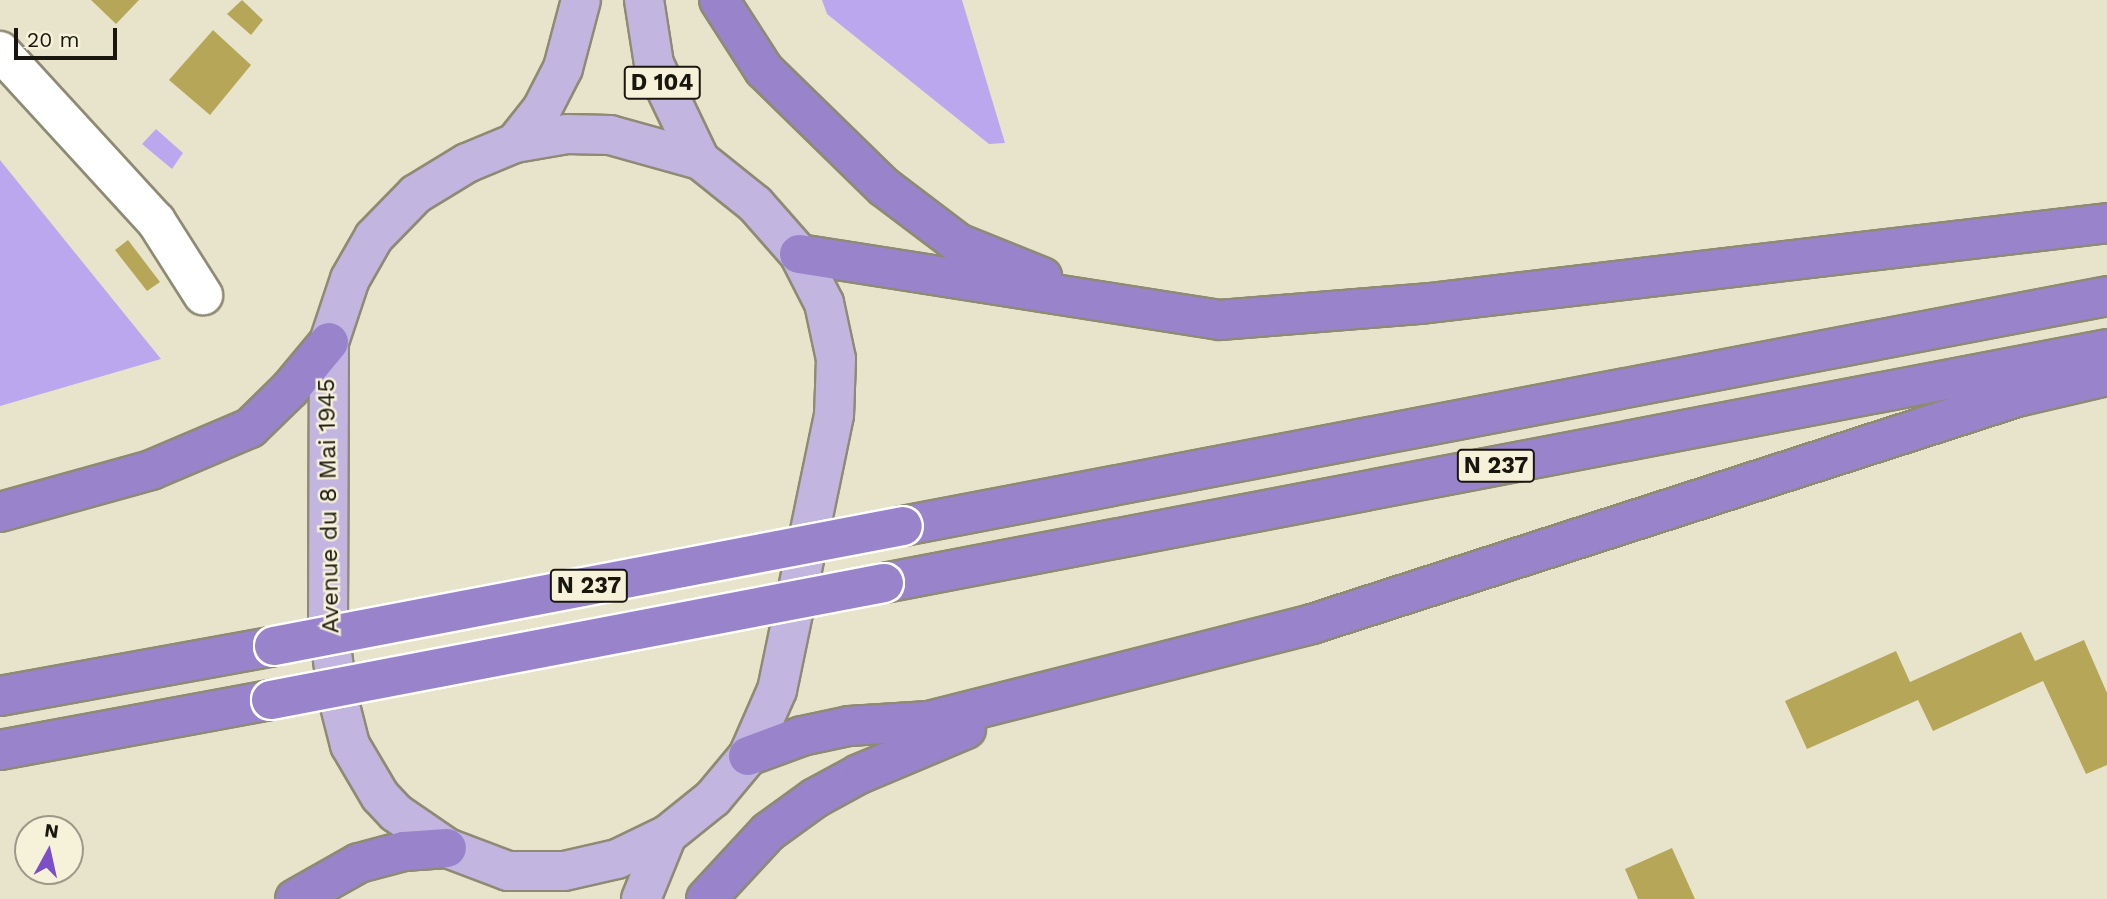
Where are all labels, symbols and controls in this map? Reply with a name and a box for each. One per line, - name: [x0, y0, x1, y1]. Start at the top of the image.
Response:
- scale bar: [18, 14, 121, 58]
- text: 20 m: [27, 27, 79, 52]
- road number: D 104: [624, 64, 700, 102]
- street label: Avenue du 8 Mai 1945: [312, 378, 346, 634]
- road number: N 237: [1456, 446, 1536, 486]
- road number: N 237: [549, 566, 629, 606]
- north arrow: [14, 815, 84, 885]
- text: N: [43, 818, 60, 843]

